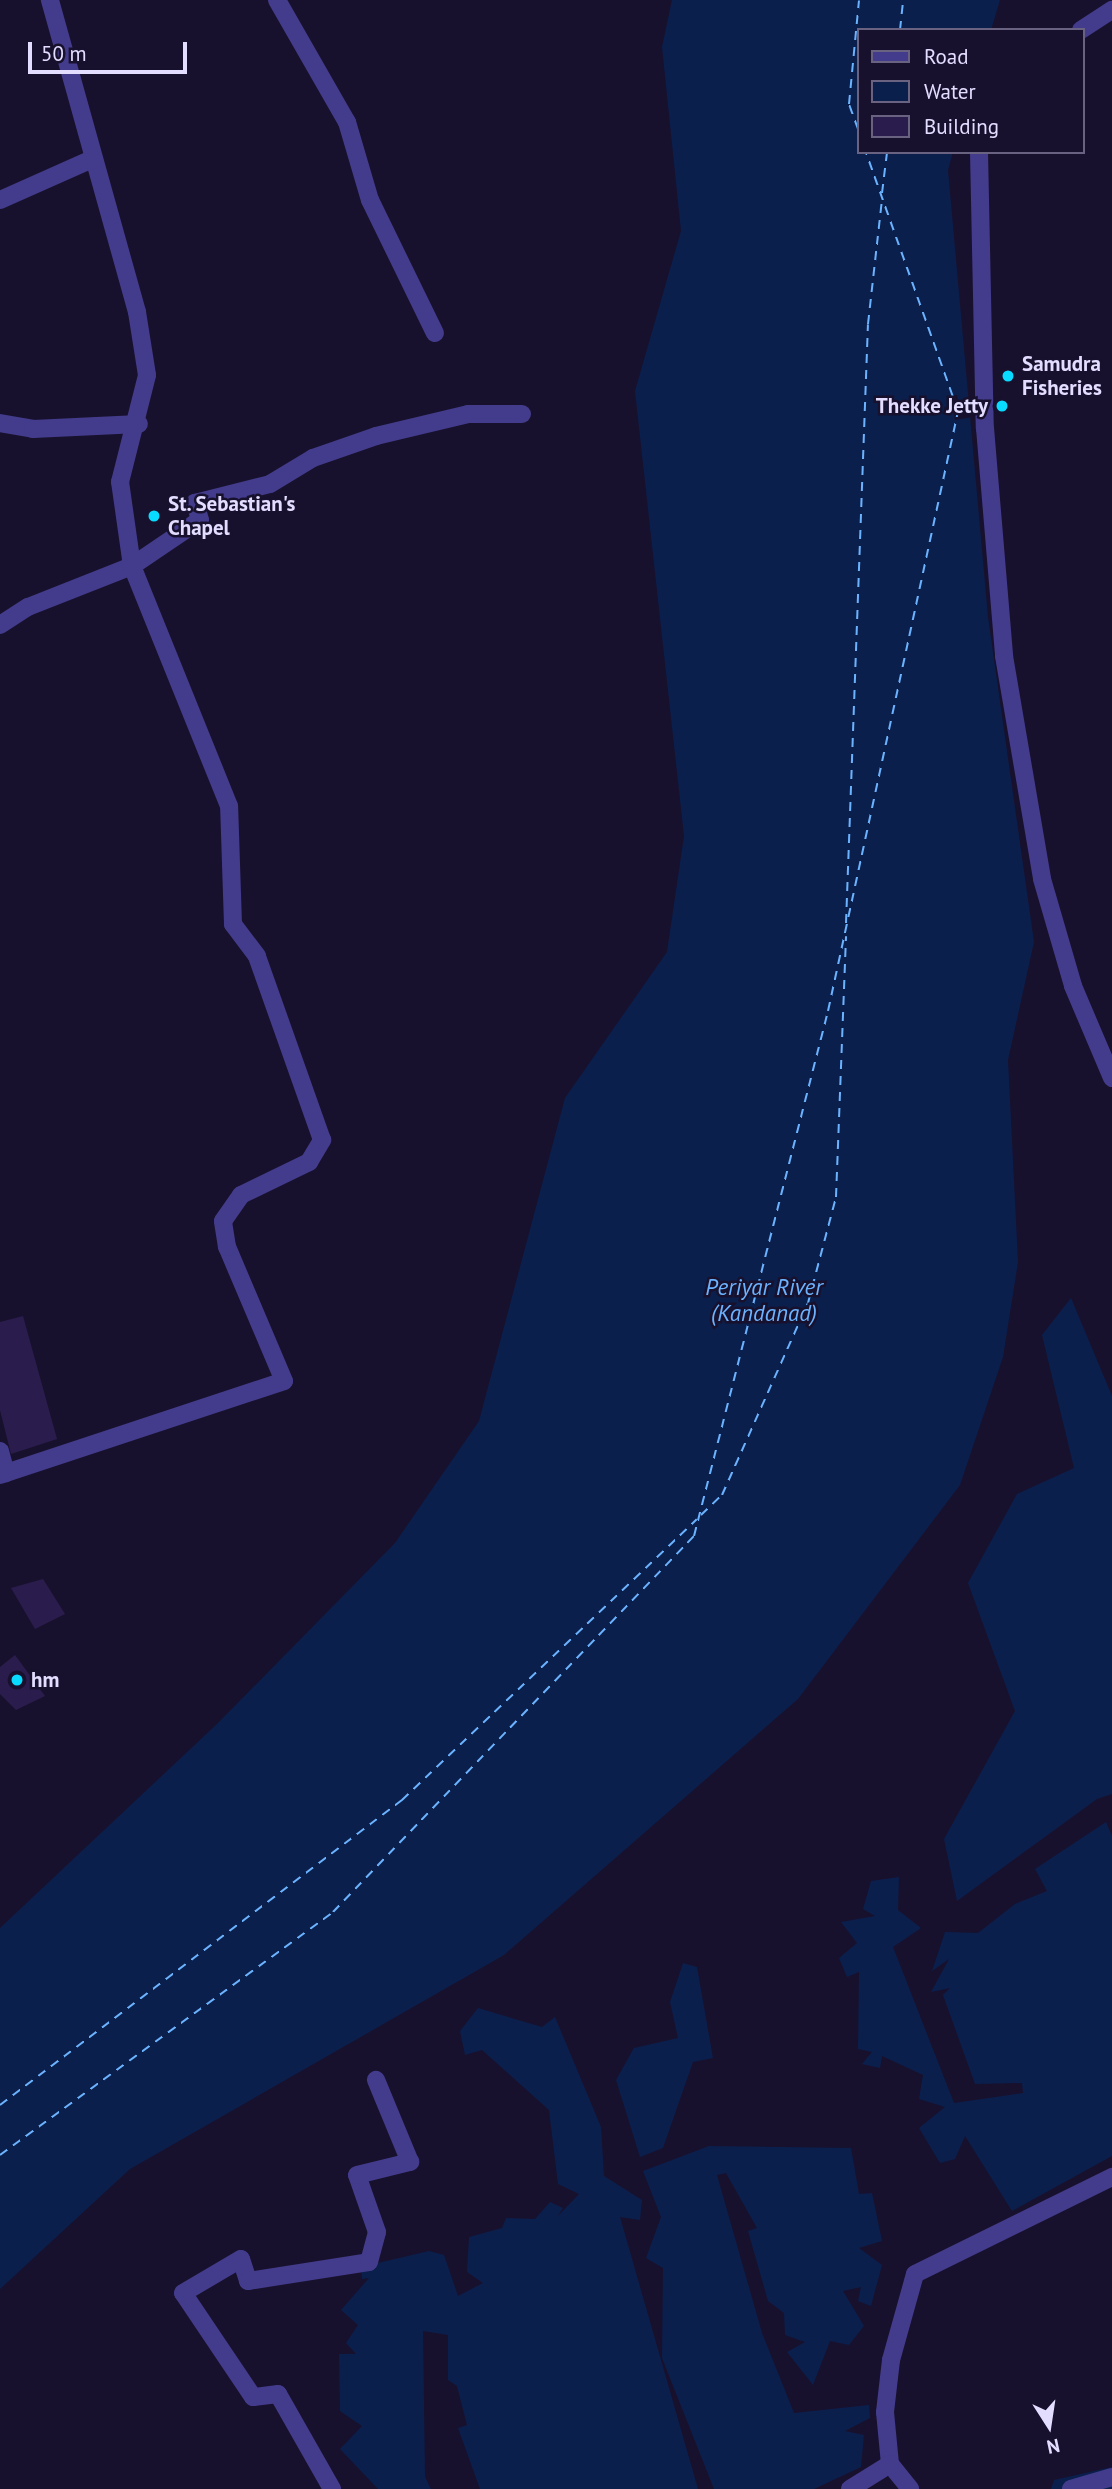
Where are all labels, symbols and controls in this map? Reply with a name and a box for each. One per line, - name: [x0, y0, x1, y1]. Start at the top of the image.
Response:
- scale bar: [32, 28, 191, 72]
- legend: [856, 28, 1084, 154]
- text: 50 m: [41, 40, 87, 67]
- text: Road: [924, 43, 968, 70]
- text: Water: [924, 78, 976, 105]
- text: Building: [924, 113, 999, 140]
- place label: Samudra Fisheries: [1022, 351, 1102, 401]
- marker: Samudra Fisheries: [1000, 368, 1016, 384]
- place label: Thekke Jetty: [876, 393, 988, 419]
- marker: Thekke Jetty: [994, 398, 1010, 414]
- place label: St. Sebastian's Chapel: [168, 491, 297, 541]
- marker: St. Sebastian's Chapel: [146, 508, 162, 524]
- water label: Periyar River (Kandanad): [705, 1273, 823, 1327]
- place label: hm: [31, 1667, 59, 1693]
- marker: hm: [9, 1672, 25, 1688]
- north arrow: [1014, 2391, 1084, 2461]
- text: N: [1045, 2434, 1062, 2460]

